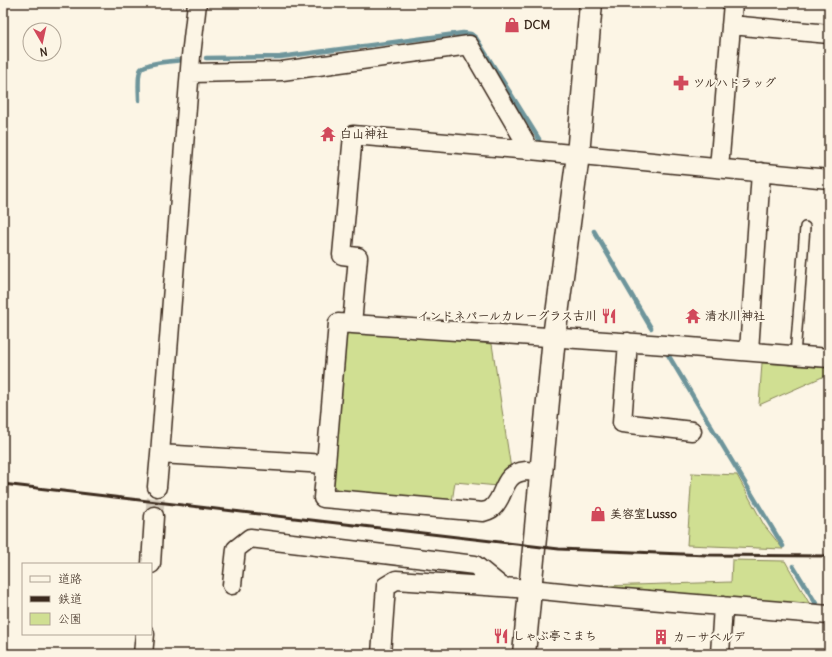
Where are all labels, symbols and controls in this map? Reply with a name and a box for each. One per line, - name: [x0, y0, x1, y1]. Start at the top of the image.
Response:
- shop icon: DCM: [503, 16, 521, 34]
- place label: DCM: [524, 17, 550, 32]
- north arrow: [22, 22, 62, 62]
- text: N: [39, 44, 48, 59]
- pharmacy icon: ツルハドラッグ: [672, 74, 690, 92]
- place label: ツルハドラッグ: [693, 75, 776, 90]
- temple icon: 白山神社: [319, 125, 337, 143]
- place label: 白山神社: [340, 126, 388, 141]
- restaurant icon: インドネパールカレーグラス古川: [600, 307, 618, 325]
- temple icon: 清水川神社: [684, 307, 702, 325]
- place label: インドネパールカレーグラス古川: [417, 308, 597, 323]
- place label: 清水川神社: [705, 308, 765, 323]
- shop icon: 美容室Lusso: [589, 505, 607, 523]
- place label: 美容室Lusso: [610, 506, 677, 521]
- legend: [22, 563, 152, 635]
- text: 道路: [58, 571, 82, 586]
- text: 鉄道: [58, 591, 82, 606]
- text: 公園: [58, 611, 82, 626]
- restaurant icon: しゃぶ亭こまち: [492, 627, 510, 645]
- place label: しゃぶ亭こまち: [513, 628, 597, 643]
- building icon: カーサベルデ: [652, 628, 670, 646]
- place label: カーサベルデ: [673, 629, 745, 644]

